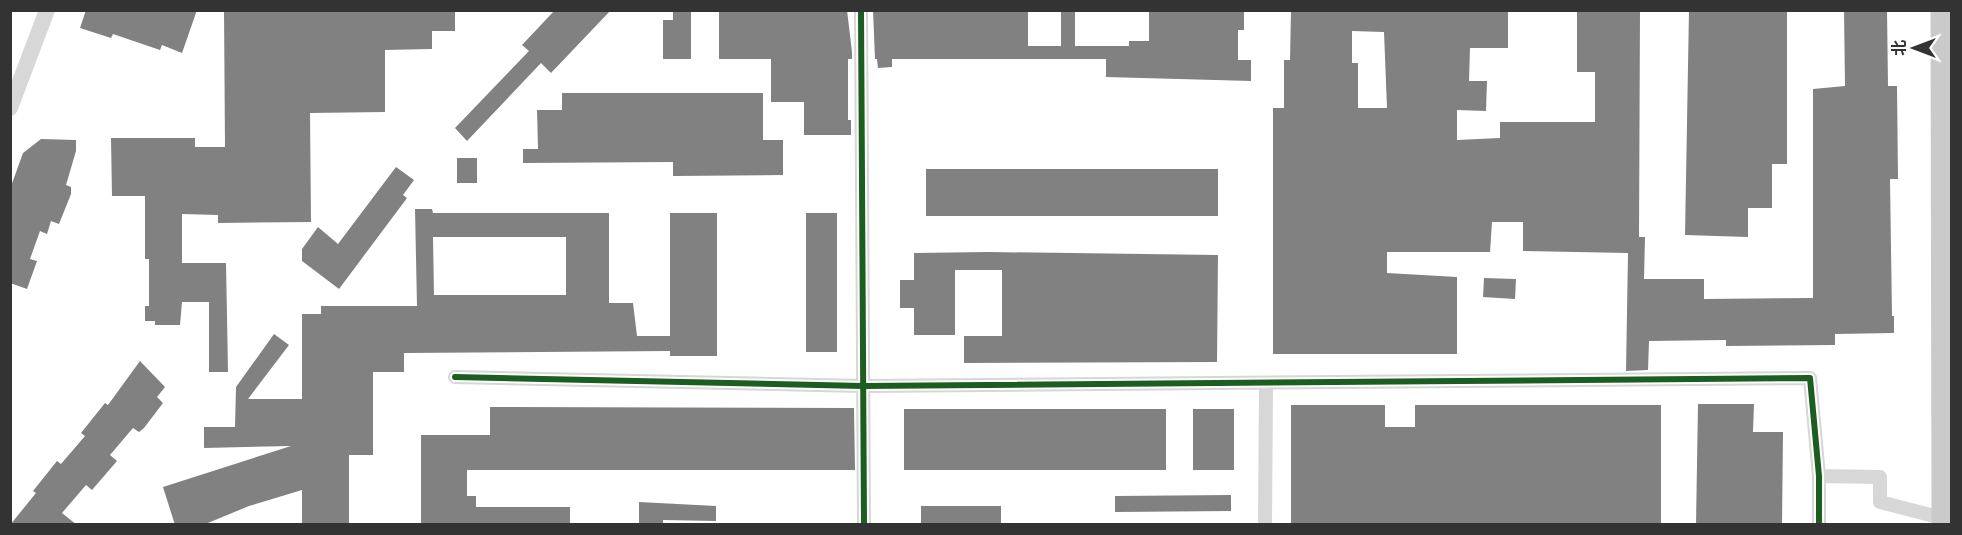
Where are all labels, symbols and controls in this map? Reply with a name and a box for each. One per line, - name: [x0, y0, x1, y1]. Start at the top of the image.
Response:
- north arrow: [1884, 18, 1944, 78]
- text: 北: [1890, 40, 1909, 56]

